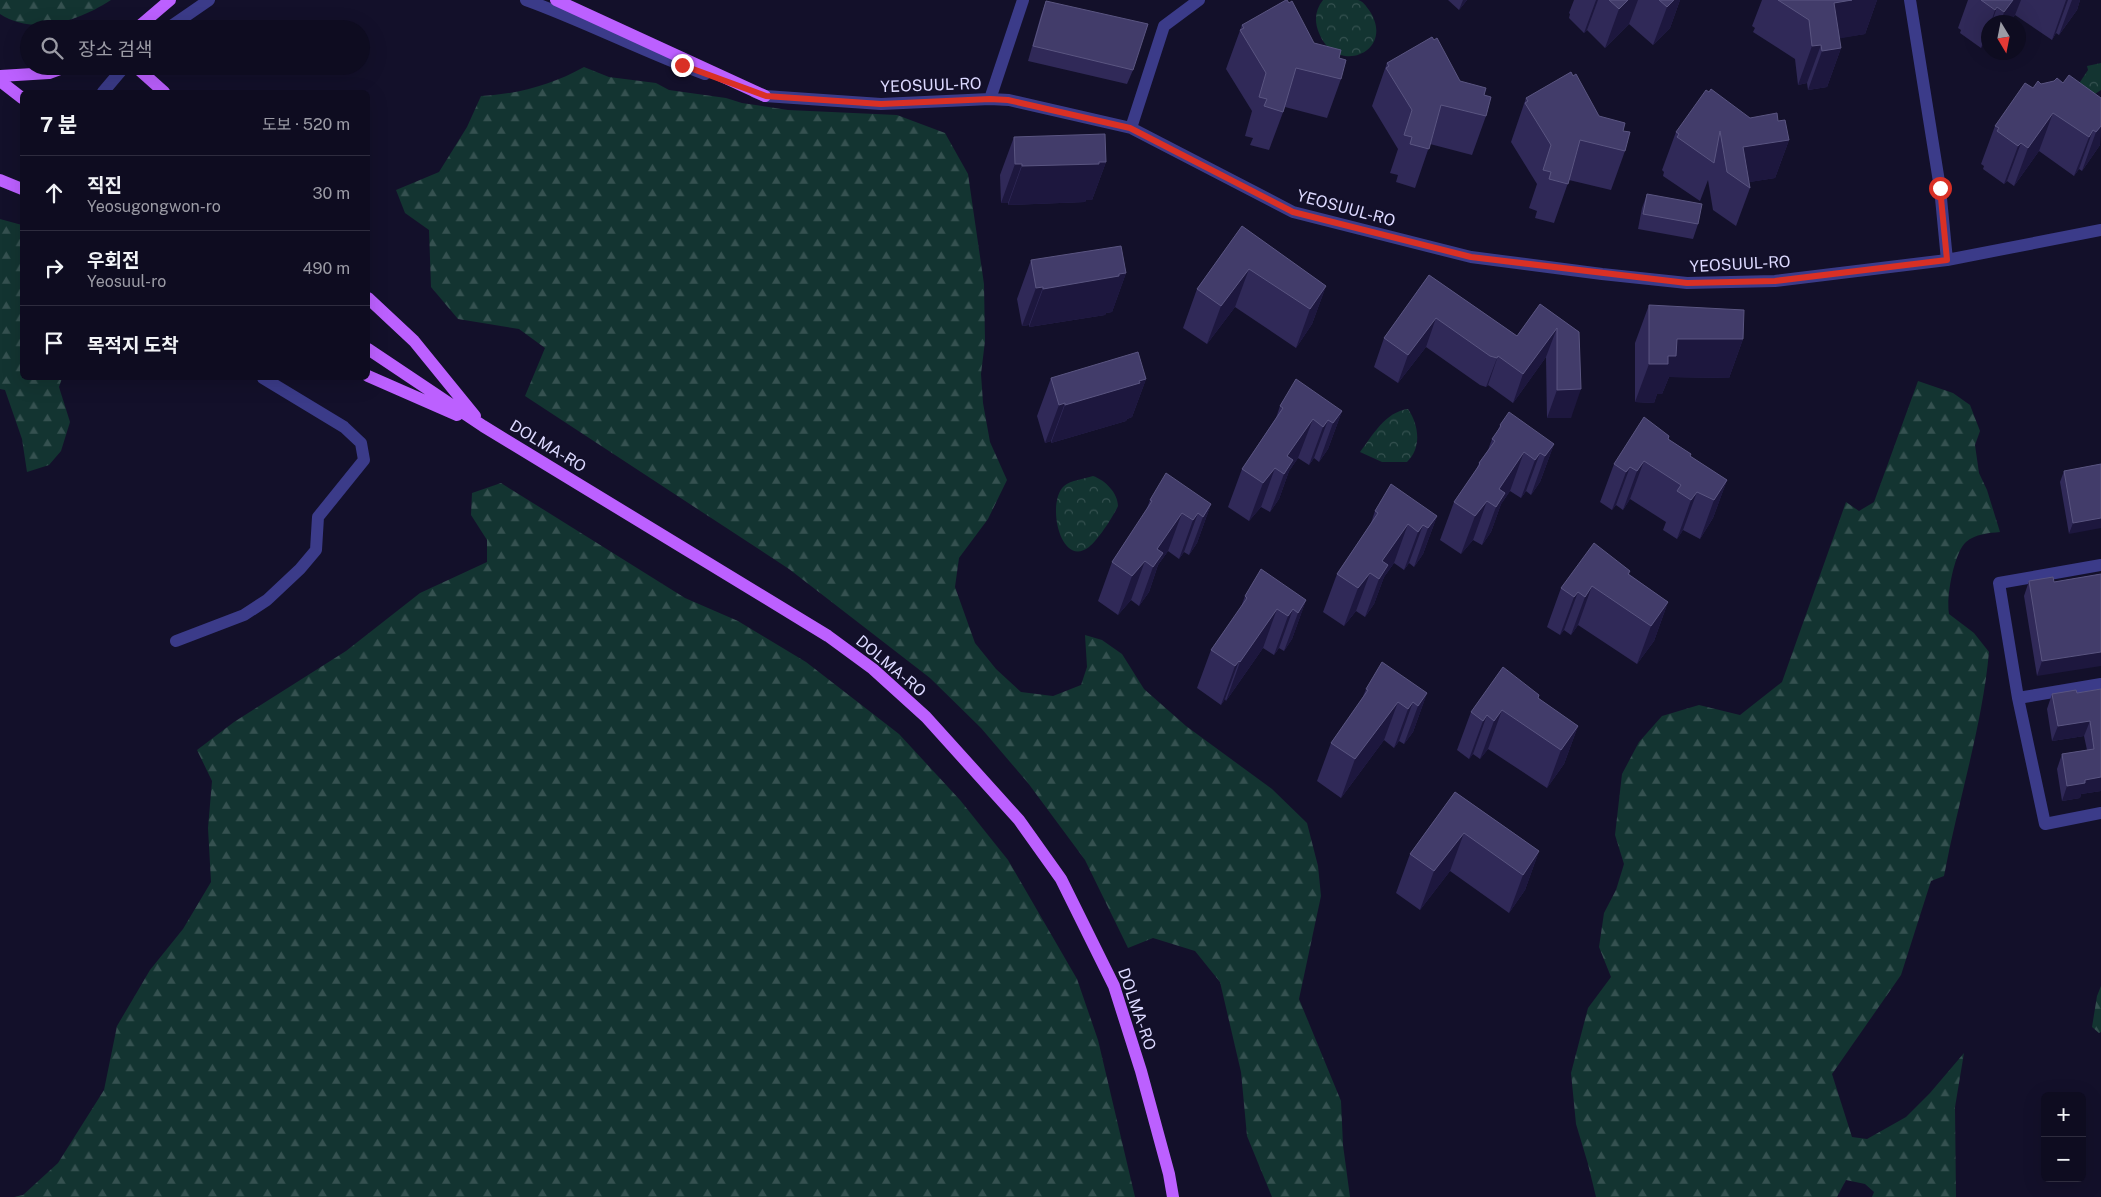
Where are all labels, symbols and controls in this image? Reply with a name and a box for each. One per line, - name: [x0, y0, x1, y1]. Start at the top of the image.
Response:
- north arrow: [1981, 15, 2026, 60]
- search box: [20, 20, 370, 75]
- icon: search: [38, 34, 66, 62]
- text: 장소 검색: [78, 38, 153, 60]
- route end: [671, 54, 694, 77]
- street label: YEOSUUL-RO: [880, 74, 982, 96]
- text: 7 분: [40, 112, 77, 137]
- text: 도보 · 520 m: [262, 115, 350, 134]
- text: 직진: [87, 174, 122, 196]
- route start: [1929, 177, 1952, 200]
- icon: ahead: [40, 179, 68, 207]
- text: 30 m: [313, 184, 350, 203]
- street label: YEOSUUL-RO: [1295, 186, 1397, 230]
- text: Yeosugongwon-ro: [87, 197, 221, 216]
- text: 우회전: [87, 249, 139, 271]
- street label: YEOSUUL-RO: [1689, 252, 1791, 276]
- icon: right: [40, 254, 68, 282]
- text: 490 m: [303, 259, 350, 278]
- text: Yeosuul-ro: [87, 272, 166, 291]
- icon: arrive: [40, 329, 68, 357]
- text: 목적지 도착: [87, 334, 179, 356]
- street label: DOLMA-RO: [506, 416, 590, 476]
- street label: DOLMA-RO: [852, 631, 930, 701]
- street label: DOLMA-RO: [1114, 965, 1160, 1053]
- map controls: [2041, 1092, 2086, 1182]
- button: +: [2041, 1092, 2086, 1137]
- button: −: [2041, 1137, 2086, 1182]

